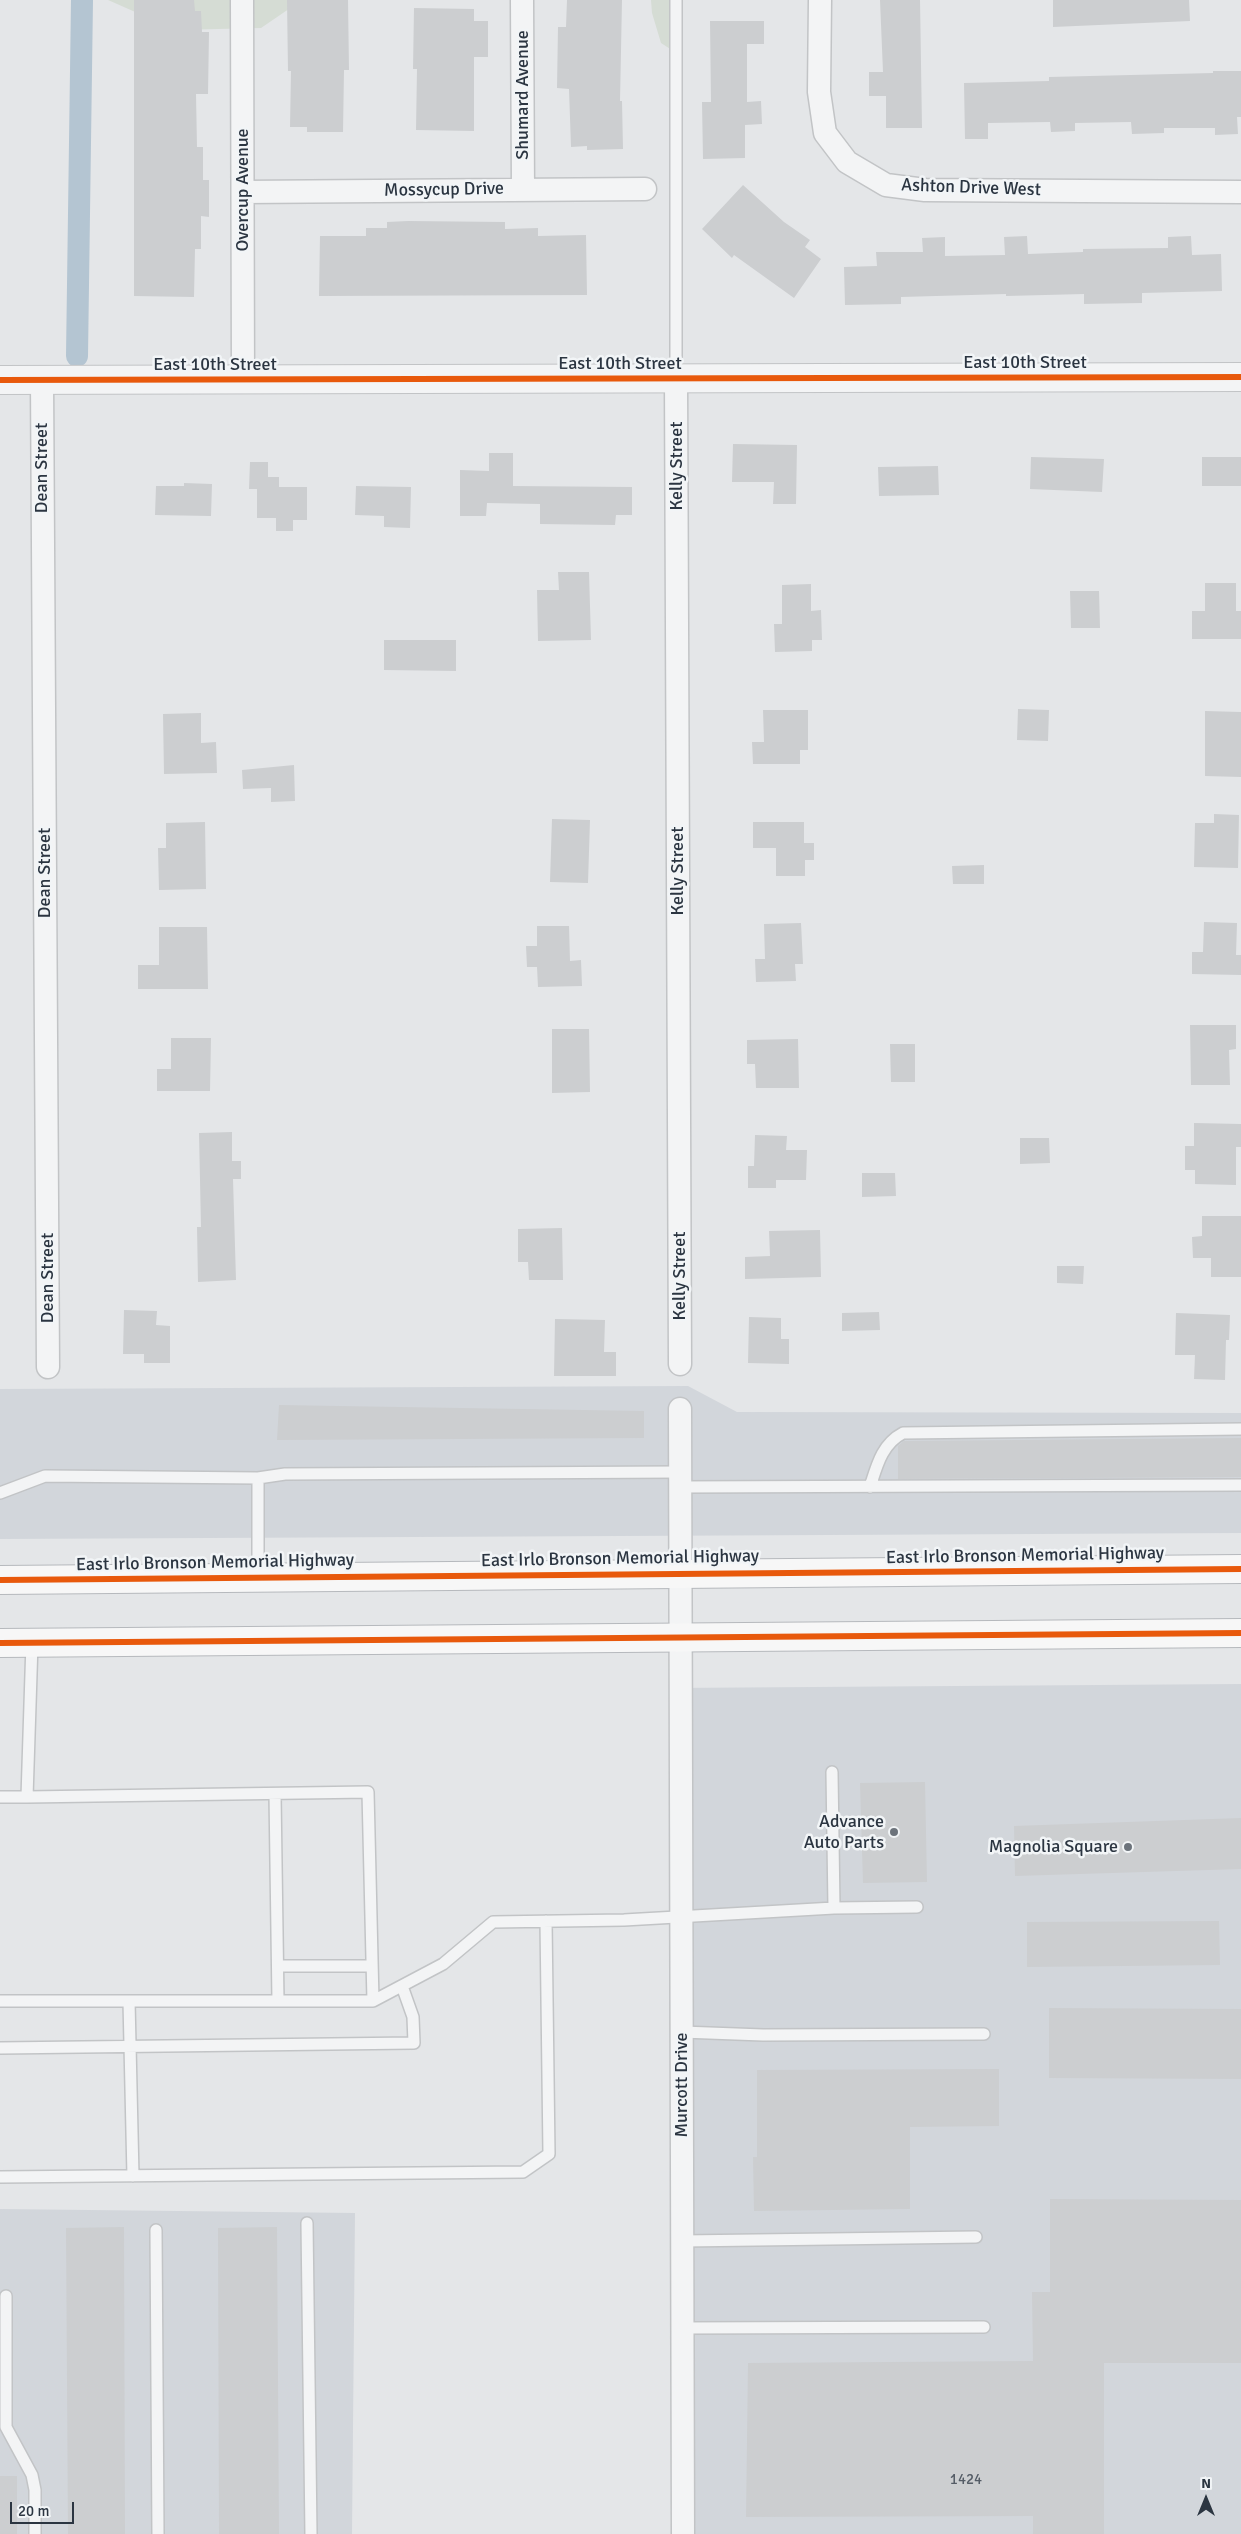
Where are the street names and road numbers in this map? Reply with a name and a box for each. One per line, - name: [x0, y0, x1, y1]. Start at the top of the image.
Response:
- street label: Shumard Avenue: [512, 30, 534, 160]
- street label: Overcup Avenue: [232, 128, 254, 252]
- street label: Ashton Drive West: [901, 175, 1041, 201]
- street label: Mossycup Drive: [384, 178, 504, 202]
- street label: East 10th Street: [963, 352, 1087, 374]
- street label: East 10th Street: [558, 353, 682, 375]
- street label: East 10th Street: [153, 354, 277, 376]
- street label: Kelly Street: [666, 422, 688, 510]
- street label: Dean Street: [31, 423, 53, 513]
- street label: Kelly Street: [667, 827, 689, 915]
- street label: Dean Street: [34, 828, 56, 918]
- street label: Kelly Street: [669, 1232, 691, 1320]
- street label: Dean Street: [37, 1233, 59, 1323]
- street label: East Irlo Bronson Memorial Highway: [886, 1543, 1164, 1569]
- street label: East Irlo Bronson Memorial Highway: [481, 1546, 759, 1572]
- street label: East Irlo Bronson Memorial Highway: [76, 1550, 354, 1576]
- street label: Murcott Drive: [671, 2032, 693, 2138]

